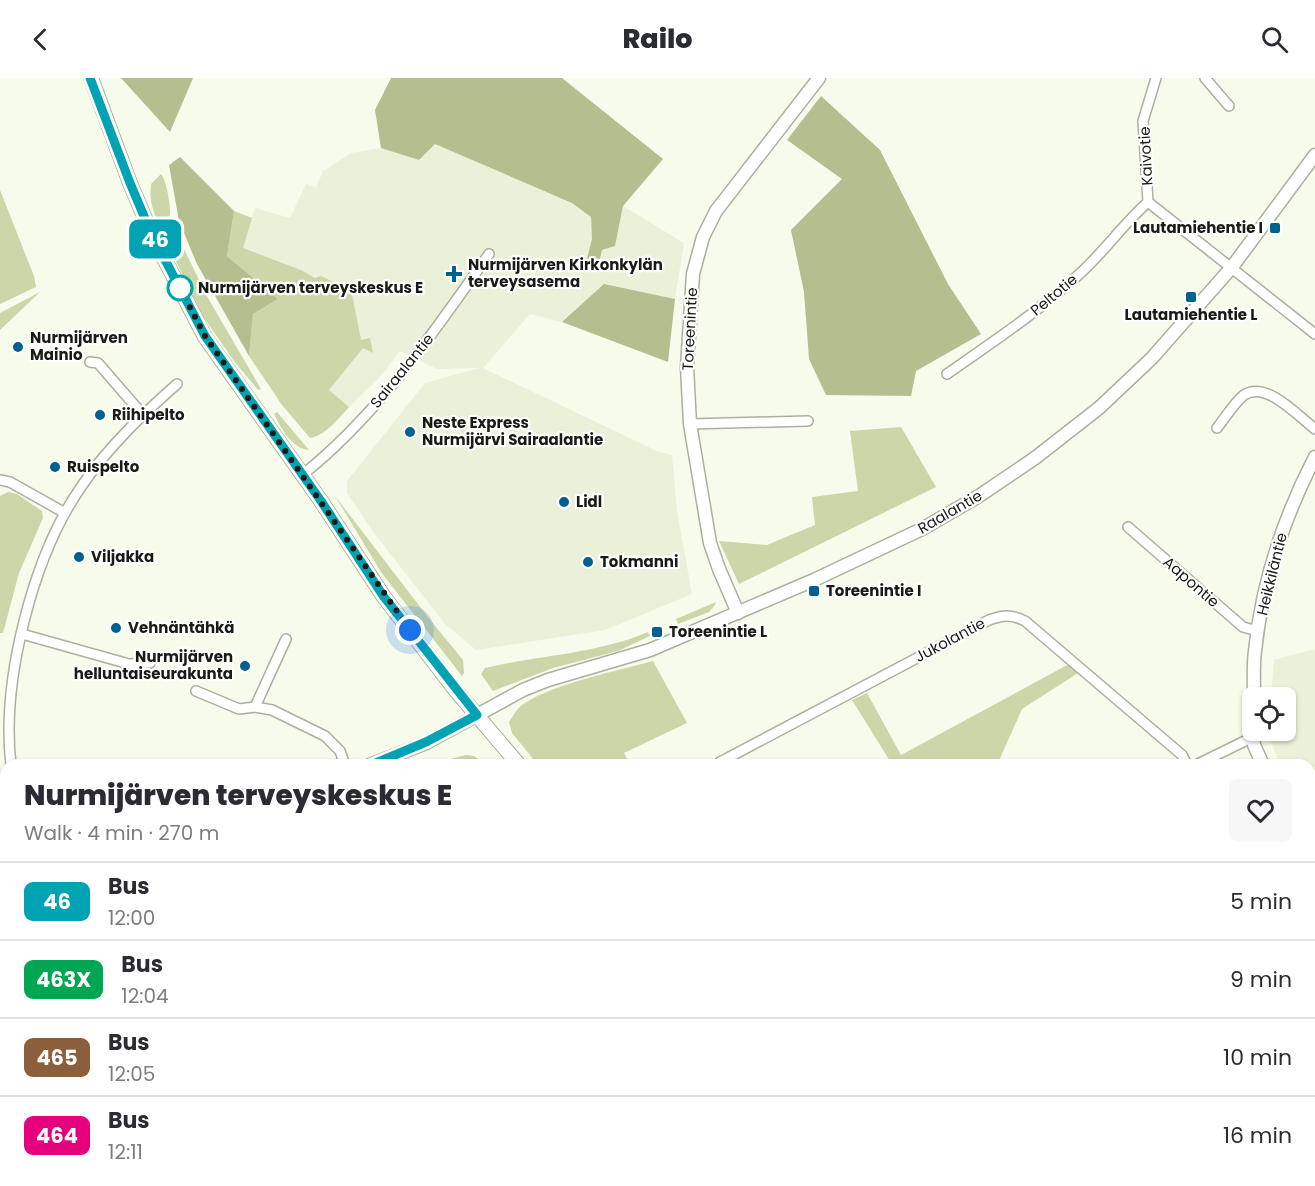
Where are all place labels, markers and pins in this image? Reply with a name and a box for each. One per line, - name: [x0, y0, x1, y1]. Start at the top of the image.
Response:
- place label: Lautamiehentie I: [1133, 217, 1263, 238]
- marker: Lautamiehentie I: [1268, 221, 1282, 235]
- place label: Nurmijärven Kirkonkylän terveysasema: [468, 254, 663, 292]
- marker: Nurmijärven Kirkonkylän terveysasema: [445, 265, 463, 283]
- marker: Nurmijärven terveyskeskus E: [167, 275, 193, 301]
- place label: Nurmijärven terveyskeskus E: [198, 277, 423, 298]
- marker: Lautamiehentie L: [1184, 290, 1198, 304]
- place label: Lautamiehentie L: [1125, 304, 1257, 325]
- place label: Nurmijärven Mainio: [30, 327, 128, 365]
- marker: Nurmijärven Mainio: [11, 340, 25, 354]
- place label: Riihipelto: [112, 404, 185, 425]
- marker: Riihipelto: [93, 408, 107, 422]
- place label: Neste Express Nurmijärvi Sairaalantie: [422, 412, 603, 450]
- marker: Neste Express Nurmijärvi Sairaalantie: [403, 425, 417, 439]
- place label: Ruispelto: [67, 456, 140, 477]
- marker: Ruispelto: [48, 460, 62, 474]
- place label: Lidl: [576, 491, 602, 512]
- marker: Lidl: [557, 495, 571, 509]
- place label: Viljakka: [91, 546, 154, 567]
- marker: Viljakka: [72, 550, 86, 564]
- place label: Tokmanni: [600, 551, 678, 572]
- marker: Tokmanni: [581, 555, 595, 569]
- place label: Toreenintie I: [826, 580, 921, 601]
- marker: Toreenintie I: [807, 584, 821, 598]
- place label: Vehnäntähkä: [128, 617, 235, 638]
- marker: Vehnäntähkä: [109, 621, 123, 635]
- place label: Toreenintie L: [669, 621, 767, 642]
- marker: Toreenintie L: [650, 625, 664, 639]
- place label: Nurmijärven helluntaiseurakunta: [74, 646, 233, 684]
- marker: Nurmijärven helluntaiseurakunta: [238, 659, 252, 673]

